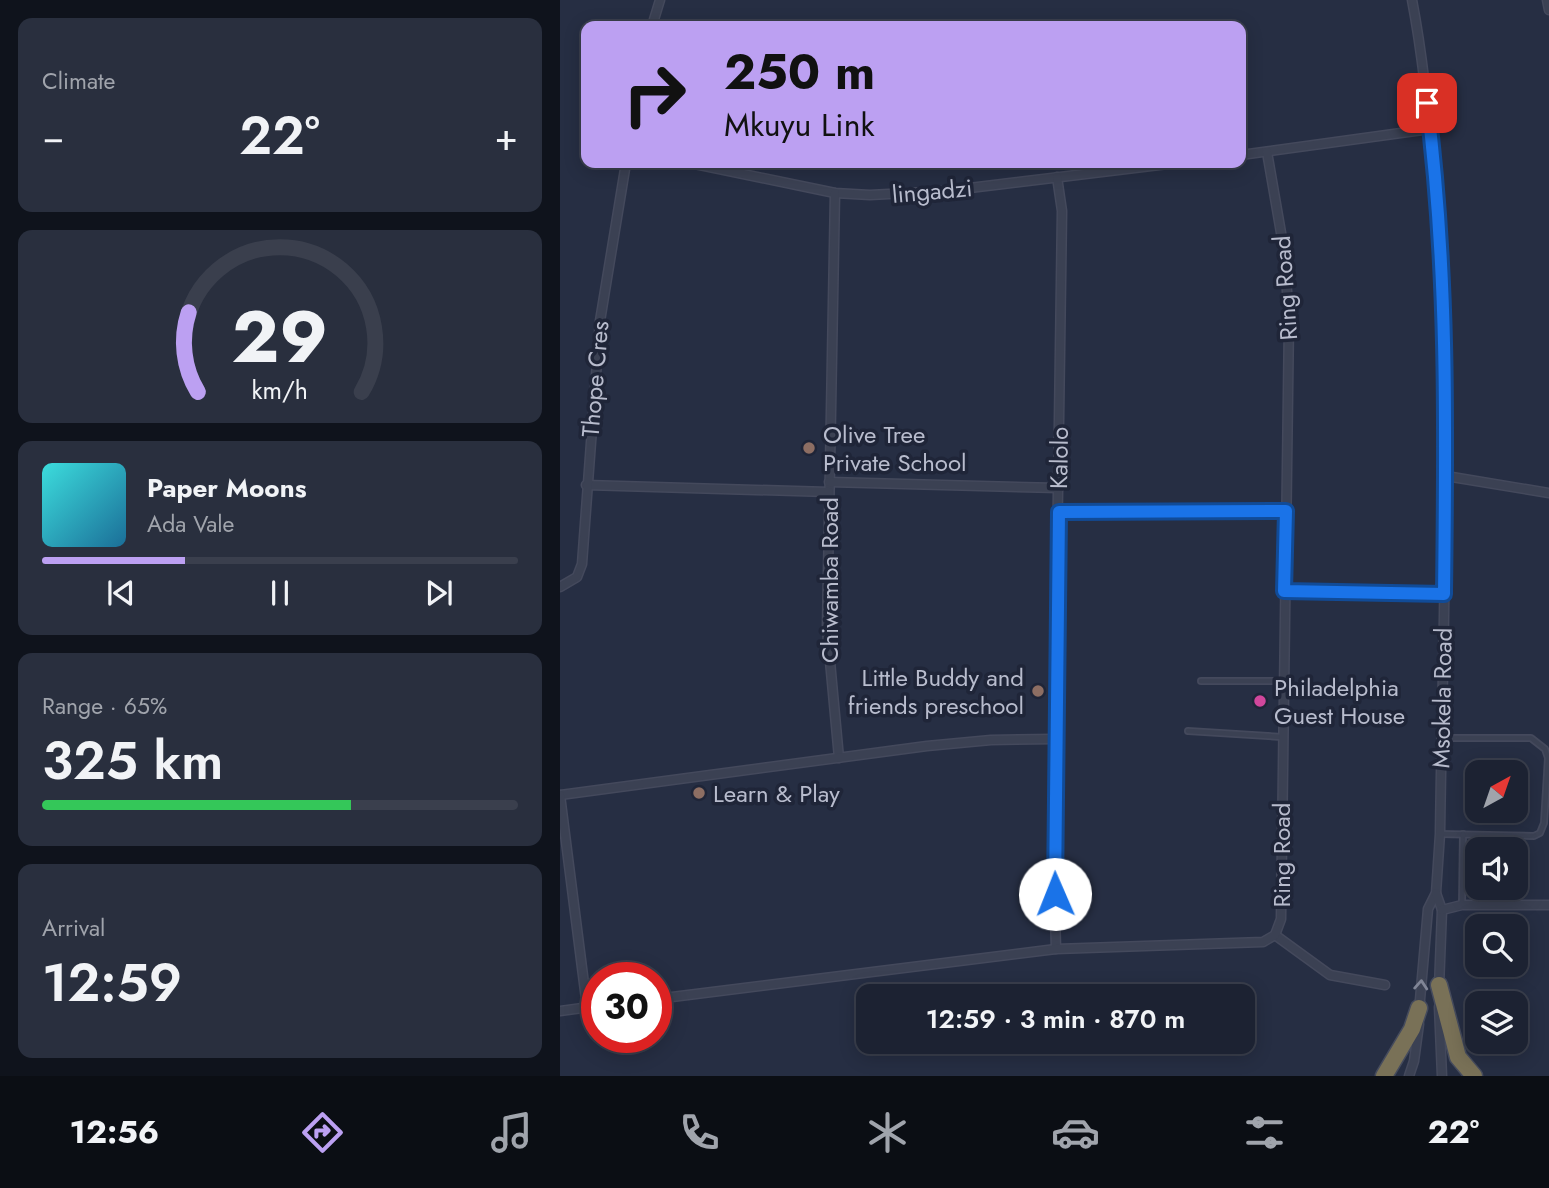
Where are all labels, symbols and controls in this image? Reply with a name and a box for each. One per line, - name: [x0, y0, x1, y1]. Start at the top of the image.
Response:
- text: 250 m: [724, 37, 875, 107]
- icon: right: [609, 49, 700, 140]
- text: Climate: [42, 64, 115, 98]
- pin: [1397, 73, 1457, 133]
- icon: arrive: [1408, 84, 1446, 122]
- text: 22°: [239, 98, 320, 174]
- text: Mkuyu Link: [724, 102, 875, 148]
- text: −: [42, 109, 64, 164]
- text: +: [495, 109, 518, 164]
- street label: lingadzi: [890, 170, 974, 212]
- street label: Ring Road: [1264, 234, 1306, 342]
- text: 29: [232, 285, 328, 390]
- street label: Thope Cres: [572, 319, 618, 439]
- text: km/h: [252, 372, 308, 408]
- place label: Olive Tree Private School: [823, 417, 967, 480]
- street label: Kalolo: [1041, 427, 1077, 489]
- marker: Olive Tree Private School: [801, 440, 817, 456]
- text: Paper Moons: [147, 469, 307, 507]
- street label: Chiwamba Road: [812, 497, 847, 663]
- text: Ada Vale: [147, 507, 234, 541]
- icon: previous: [102, 574, 140, 612]
- icon: pause: [261, 574, 299, 612]
- icon: next: [420, 574, 458, 612]
- street label: Msokela Road: [1423, 627, 1461, 769]
- place label: Little Buddy and friends preschool: [848, 660, 1024, 723]
- place label: Philadelphia Guest House: [1274, 670, 1405, 733]
- marker: Little Buddy and friends preschool: [1030, 683, 1046, 699]
- text: Range · 65%: [42, 689, 167, 723]
- marker: Philadelphia Guest House: [1252, 693, 1268, 709]
- text: 325 km: [42, 723, 223, 799]
- north arrow: [1465, 760, 1528, 822]
- map controls: [1465, 760, 1528, 1054]
- place label: Learn & Play: [713, 776, 840, 811]
- marker: Learn & Play: [691, 785, 707, 801]
- street label: Ring Road: [1264, 803, 1299, 907]
- button: sound: [1465, 837, 1528, 900]
- position arrow: [1018, 857, 1092, 931]
- text: Arrival: [42, 911, 105, 945]
- button: search: [1465, 914, 1528, 977]
- text: 12:59: [42, 945, 182, 1021]
- speed limit sign: 30: [581, 962, 672, 1053]
- one-way arrow: [1413, 979, 1428, 990]
- button: layers: [1465, 991, 1528, 1054]
- text: 12:59 · 3 min · 870 m: [926, 1000, 1185, 1038]
- icon: directions: [298, 1108, 347, 1157]
- icon: music: [487, 1108, 536, 1157]
- icon: phone: [675, 1108, 724, 1157]
- icon: climate: [863, 1108, 912, 1157]
- icon: car: [1051, 1108, 1100, 1157]
- icon: filters: [1240, 1108, 1289, 1157]
- text: 12:56: [70, 1109, 159, 1155]
- text: 22°: [1428, 1109, 1479, 1155]

